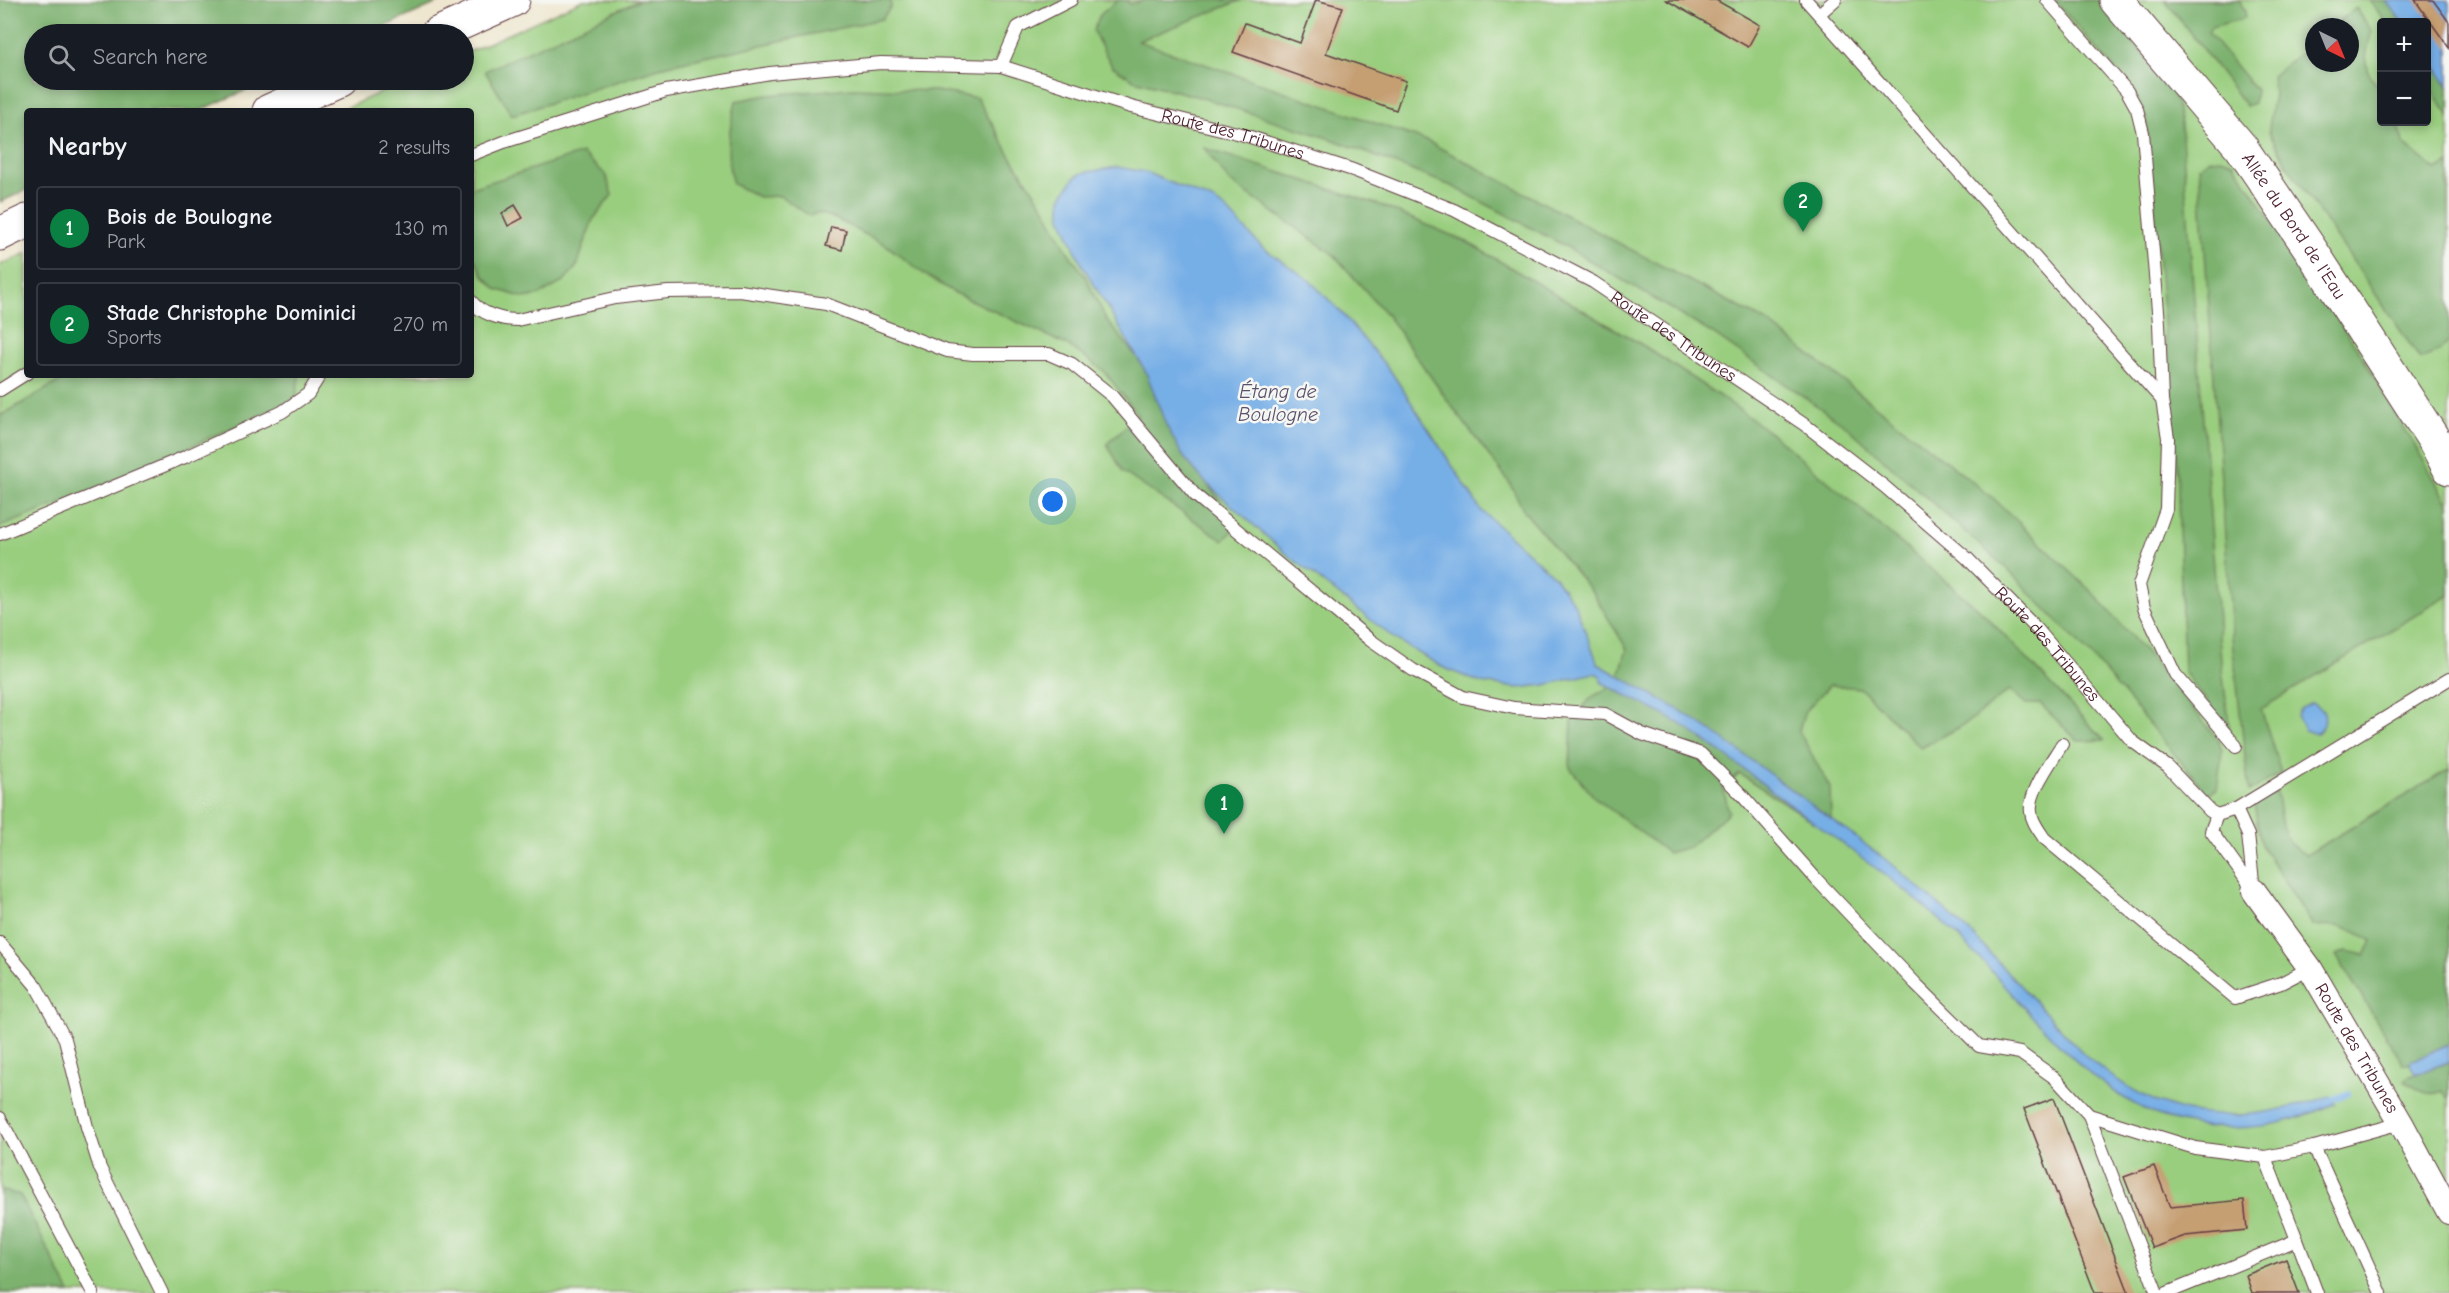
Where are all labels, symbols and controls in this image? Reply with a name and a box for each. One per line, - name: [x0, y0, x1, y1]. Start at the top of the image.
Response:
- north arrow: [2305, 18, 2359, 72]
- map controls: [2377, 18, 2431, 126]
- button: +: [2377, 18, 2431, 72]
- search box: [24, 24, 474, 90]
- icon: search: [45, 41, 78, 74]
- text: Search here: [93, 44, 208, 70]
- button: −: [2377, 72, 2431, 126]
- street label: Route des Tribunes: [1159, 104, 1307, 164]
- text: Nearby: [48, 132, 127, 162]
- text: 2 results: [378, 136, 450, 159]
- street label: Allée du Bord de l'Eau: [2238, 149, 2350, 303]
- pin: 2: [1784, 182, 1822, 232]
- text: Bois de Boulogne: [107, 204, 272, 230]
- text: 1: [66, 217, 73, 240]
- text: 130 m: [395, 217, 448, 240]
- text: Park: [107, 230, 145, 253]
- street label: Route des Tribunes: [1607, 287, 1740, 386]
- text: Stade Christophe Dominici: [107, 300, 356, 326]
- text: 2: [65, 313, 74, 336]
- text: 270 m: [393, 313, 448, 336]
- text: Sports: [107, 326, 161, 349]
- water label: Étang de Boulogne: [1238, 380, 1318, 426]
- your location: [1038, 487, 1067, 516]
- street label: Route des Tribunes: [1991, 582, 2104, 706]
- pin: 1: [1204, 784, 1244, 834]
- street label: Route des Tribunes: [2311, 979, 2403, 1117]

